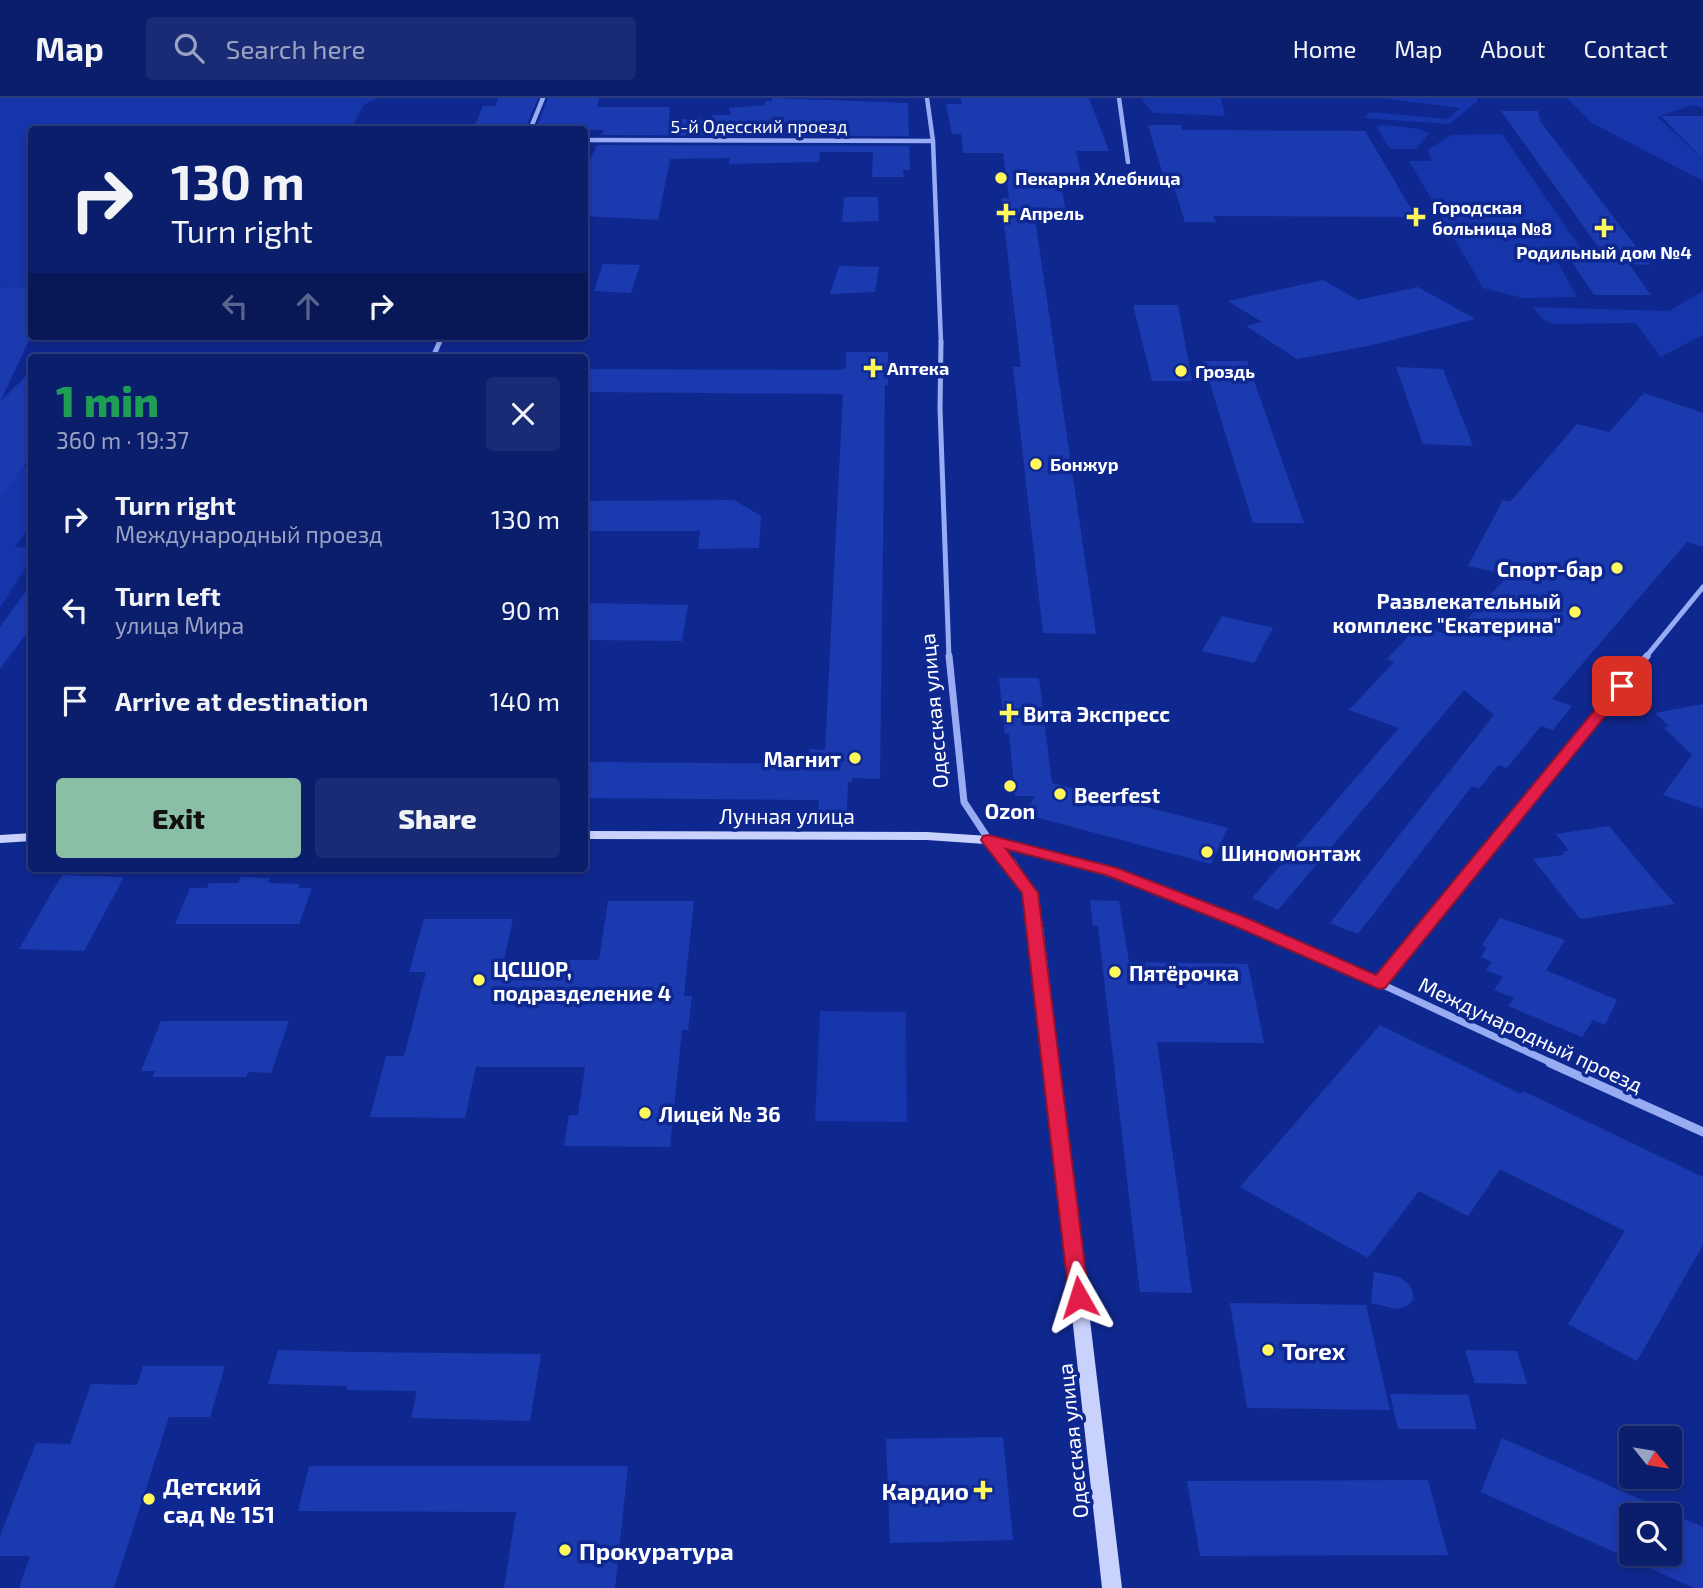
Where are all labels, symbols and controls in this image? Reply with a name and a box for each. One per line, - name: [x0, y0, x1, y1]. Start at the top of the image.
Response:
- search box: [146, 17, 636, 80]
- text: Map: [35, 28, 104, 68]
- icon: search: [170, 29, 208, 67]
- text: Search here: [226, 33, 365, 64]
- text: Home: [1293, 34, 1356, 63]
- text: Map: [1394, 34, 1442, 63]
- text: About: [1480, 34, 1546, 63]
- text: Contact: [1584, 34, 1668, 63]
- street label: 5-й Одесский проезд: [671, 115, 847, 137]
- text: 130 m: [171, 151, 305, 210]
- icon: right: [56, 154, 147, 245]
- place label: Пекарня Хлебница: [1015, 167, 1181, 189]
- marker: Пекарня Хлебница: [993, 170, 1009, 186]
- place label: Городская больница №8: [1432, 196, 1552, 239]
- place label: Апрель: [1020, 202, 1084, 224]
- marker: Апрель: [998, 205, 1014, 221]
- marker: Городская больница №8: [1406, 207, 1426, 227]
- text: Turn right: [171, 211, 313, 249]
- marker: Родильный дом №4: [1594, 218, 1614, 238]
- place label: Родильный дом №4: [1516, 241, 1692, 263]
- icon: left: [216, 287, 254, 325]
- icon: ahead: [289, 287, 327, 325]
- icon: right: [362, 287, 400, 325]
- place label: Аптека: [887, 357, 949, 379]
- marker: Аптека: [865, 360, 881, 376]
- place label: Гроздь: [1195, 360, 1255, 382]
- marker: Гроздь: [1173, 363, 1189, 379]
- text: 1 min: [56, 375, 159, 425]
- button: close: [486, 377, 560, 451]
- text: 360 m · 19:37: [56, 426, 189, 454]
- place label: Бонжур: [1050, 453, 1119, 475]
- marker: Бонжур: [1028, 456, 1044, 472]
- text: Turn right: [115, 489, 236, 520]
- icon: right: [56, 500, 94, 538]
- text: 130 m: [491, 503, 560, 534]
- text: Международный проезд: [115, 520, 383, 548]
- place label: Спорт-бар: [1497, 556, 1603, 581]
- marker: Спорт-бар: [1609, 560, 1625, 576]
- text: Turn left: [115, 580, 221, 611]
- place label: Развлекательный комплекс "Екатерина": [1333, 588, 1561, 637]
- icon: left: [56, 591, 94, 629]
- text: 90 m: [501, 594, 560, 625]
- marker: Развлекательный комплекс "Екатерина": [1567, 604, 1583, 620]
- text: улица Мира: [115, 611, 244, 639]
- street label: Одесская улица: [914, 632, 953, 790]
- pin: [1592, 656, 1652, 716]
- icon: arrive: [1603, 667, 1641, 705]
- icon: arrive: [56, 682, 94, 720]
- text: Arrive at destination: [115, 685, 368, 716]
- text: 140 m: [489, 685, 560, 716]
- place label: Вита Экспресс: [1023, 701, 1170, 726]
- marker: Вита Экспресс: [1001, 705, 1017, 721]
- place label: Магнит: [764, 746, 841, 771]
- marker: Магнит: [847, 750, 863, 766]
- button: Exit: [56, 778, 301, 858]
- button: Share: [315, 778, 560, 858]
- marker: Ozon: [1002, 778, 1018, 794]
- place label: Beerfest: [1074, 782, 1160, 807]
- marker: Beerfest: [1052, 786, 1068, 802]
- place label: Ozon: [985, 798, 1035, 823]
- street label: Лунная улица: [719, 803, 855, 829]
- place label: Шиномонтаж: [1221, 840, 1361, 865]
- marker: Шиномонтаж: [1199, 844, 1215, 860]
- place label: ЦСШОР, подразделение 4: [493, 956, 671, 1005]
- place label: Пятёрочка: [1129, 960, 1239, 985]
- marker: Пятёрочка: [1107, 964, 1123, 980]
- street label: Международный проезд: [1415, 971, 1647, 1098]
- marker: ЦСШОР, подразделение 4: [471, 972, 487, 988]
- place label: Лицей № 36: [659, 1101, 781, 1126]
- marker: Лицей № 36: [637, 1105, 653, 1121]
- position arrow: [1042, 1260, 1116, 1334]
- place label: Torex: [1282, 1336, 1346, 1365]
- marker: Torex: [1260, 1342, 1276, 1358]
- street label: Одесская улица: [1051, 1362, 1094, 1520]
- north arrow: [1619, 1426, 1682, 1489]
- map controls: [1619, 1426, 1682, 1566]
- place label: Детский сад № 151: [163, 1471, 275, 1528]
- place label: Кардио: [881, 1476, 969, 1505]
- marker: Кардио: [975, 1482, 991, 1498]
- marker: Детский сад № 151: [141, 1491, 157, 1507]
- button: search: [1619, 1503, 1682, 1566]
- place label: Прокуратура: [579, 1536, 734, 1565]
- marker: Прокуратура: [557, 1542, 573, 1558]

